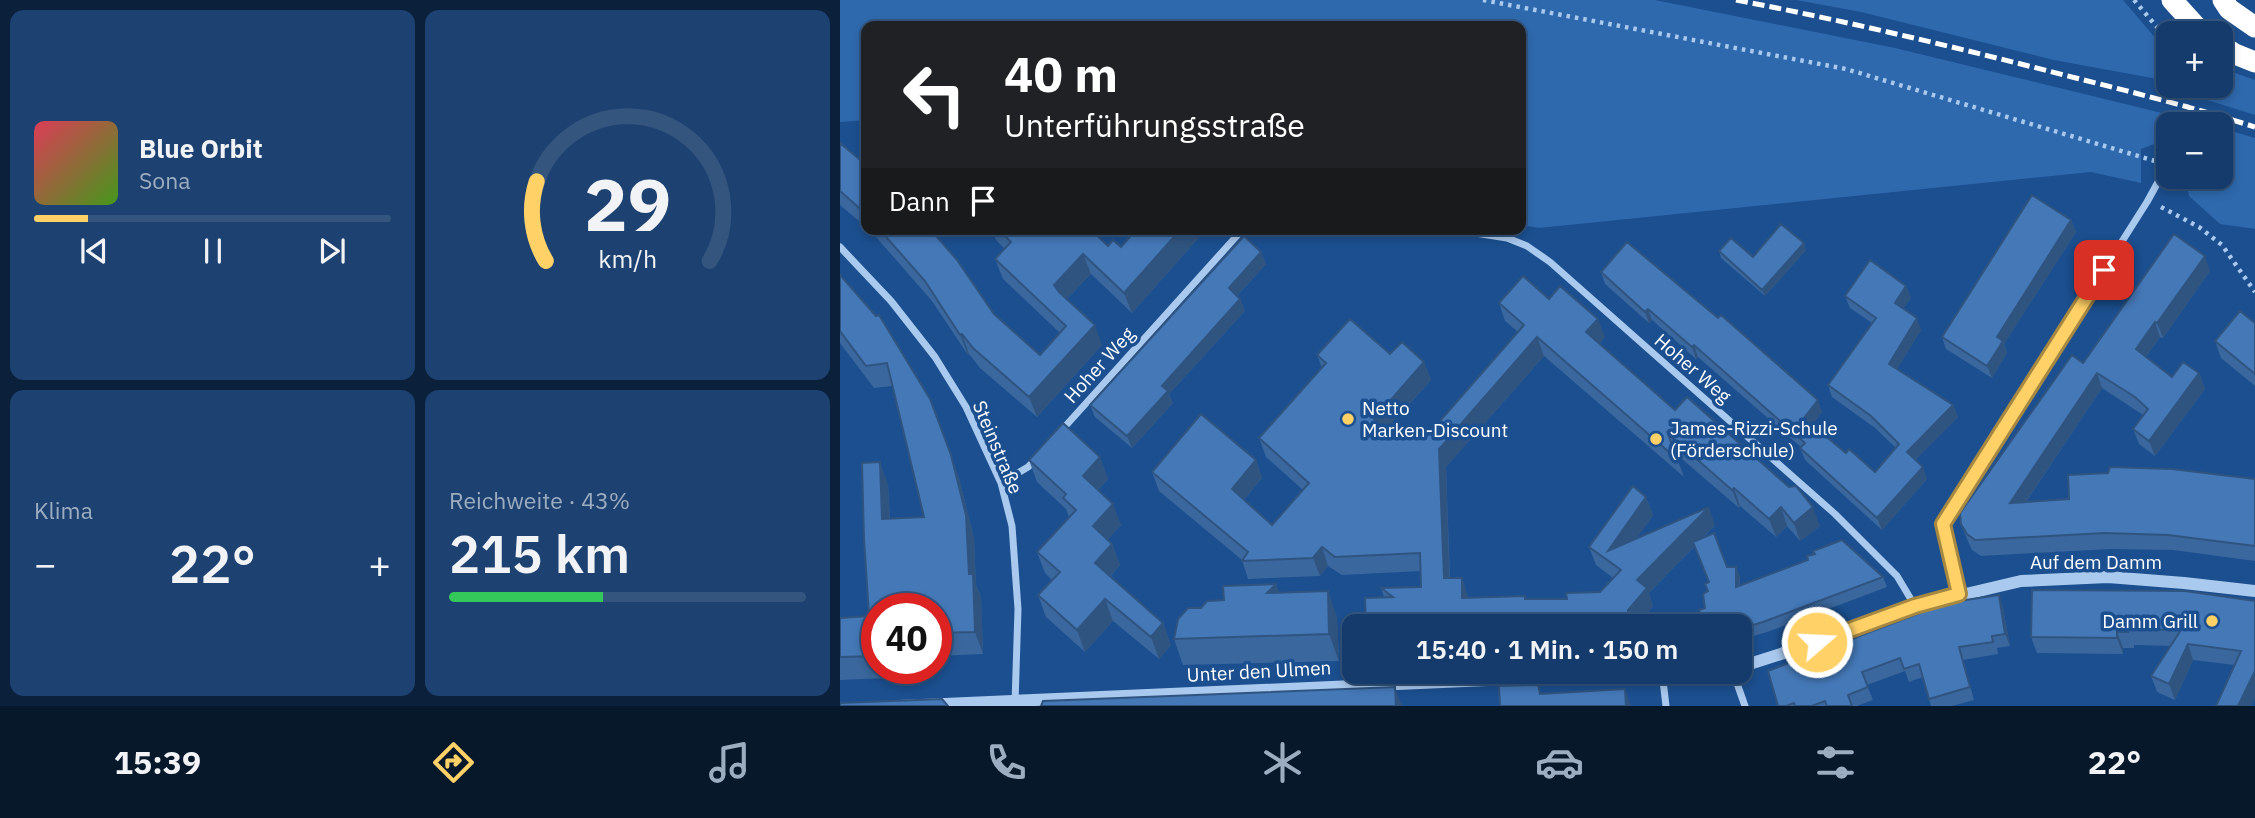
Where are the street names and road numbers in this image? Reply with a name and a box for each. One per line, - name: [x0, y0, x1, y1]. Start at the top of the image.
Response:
- street label: Hoher Weg: [1059, 322, 1139, 408]
- street label: Hoher Weg: [1650, 328, 1736, 408]
- street label: Steinstraße: [968, 397, 1028, 497]
- street label: Auf dem Damm: [2030, 550, 2162, 574]
- street label: Unter den Ulmen: [1186, 655, 1332, 687]

